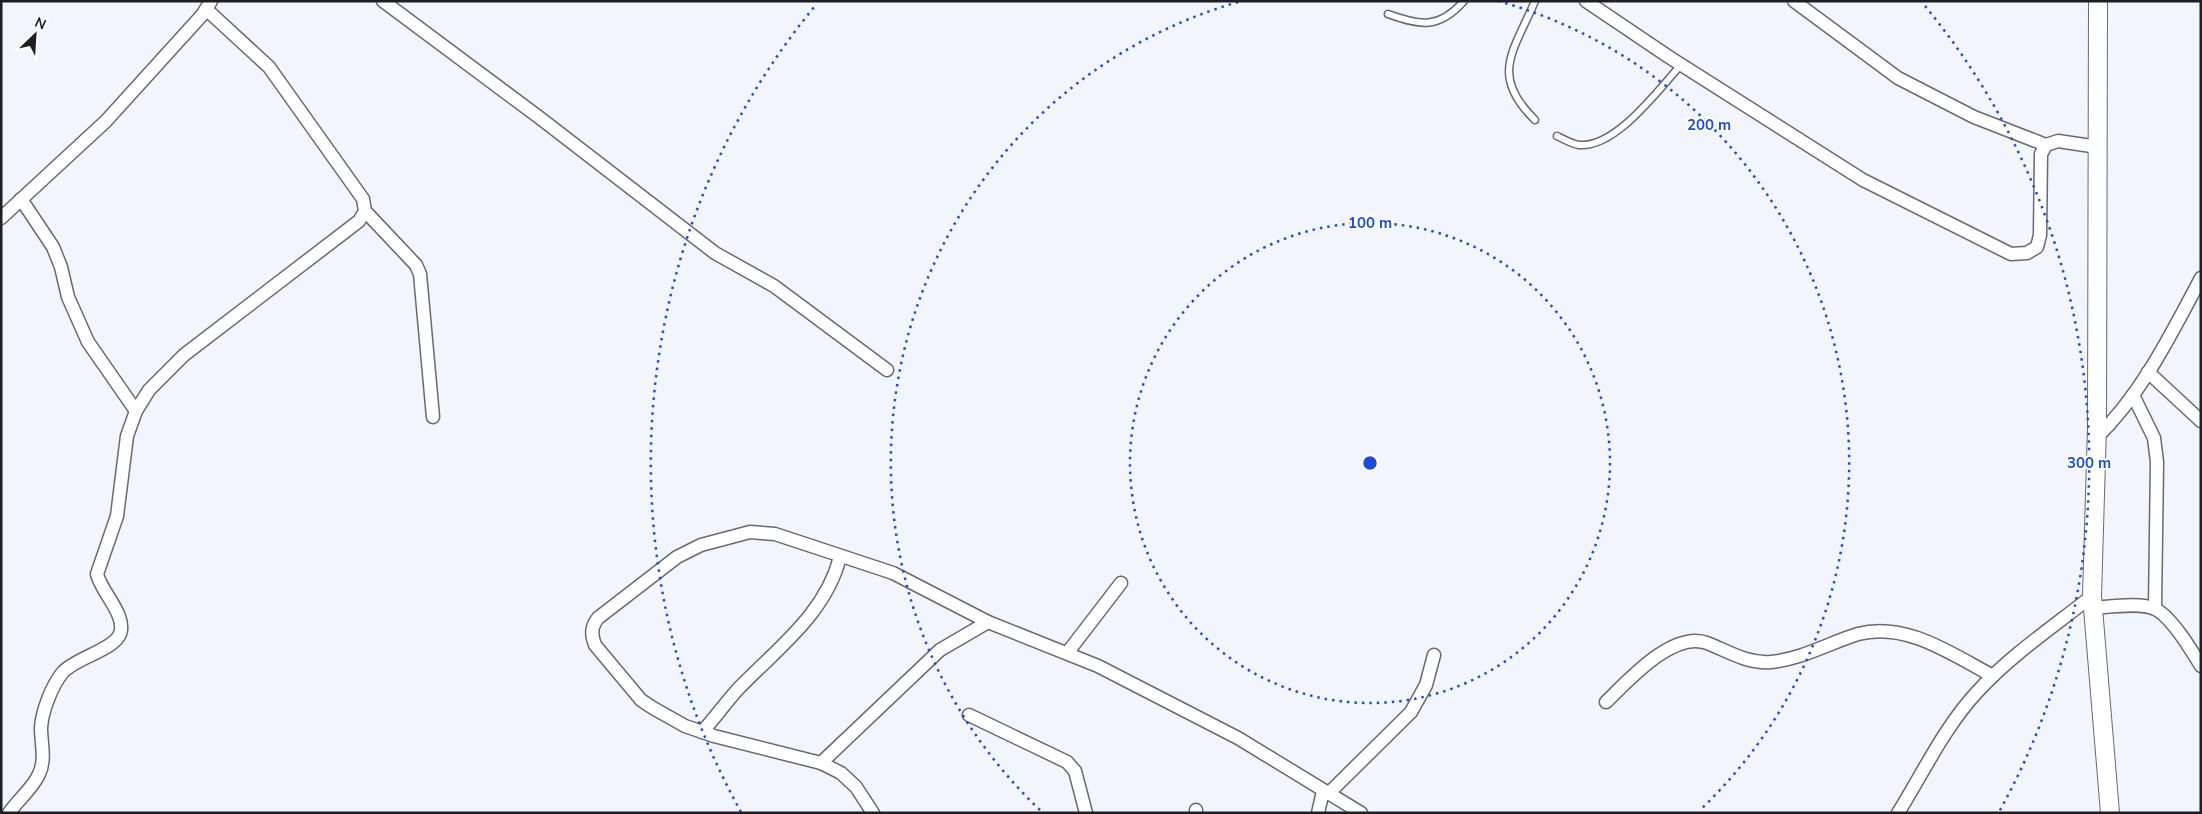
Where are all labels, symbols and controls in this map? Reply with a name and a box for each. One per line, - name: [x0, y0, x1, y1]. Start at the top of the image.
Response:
- north arrow: [10, 10, 60, 60]
- text: N: [32, 13, 49, 34]
- text: 200 m: [1687, 115, 1731, 135]
- text: 100 m: [1348, 213, 1392, 233]
- text: 300 m: [2067, 453, 2111, 473]
- centre of rings: [1361, 454, 1379, 472]

